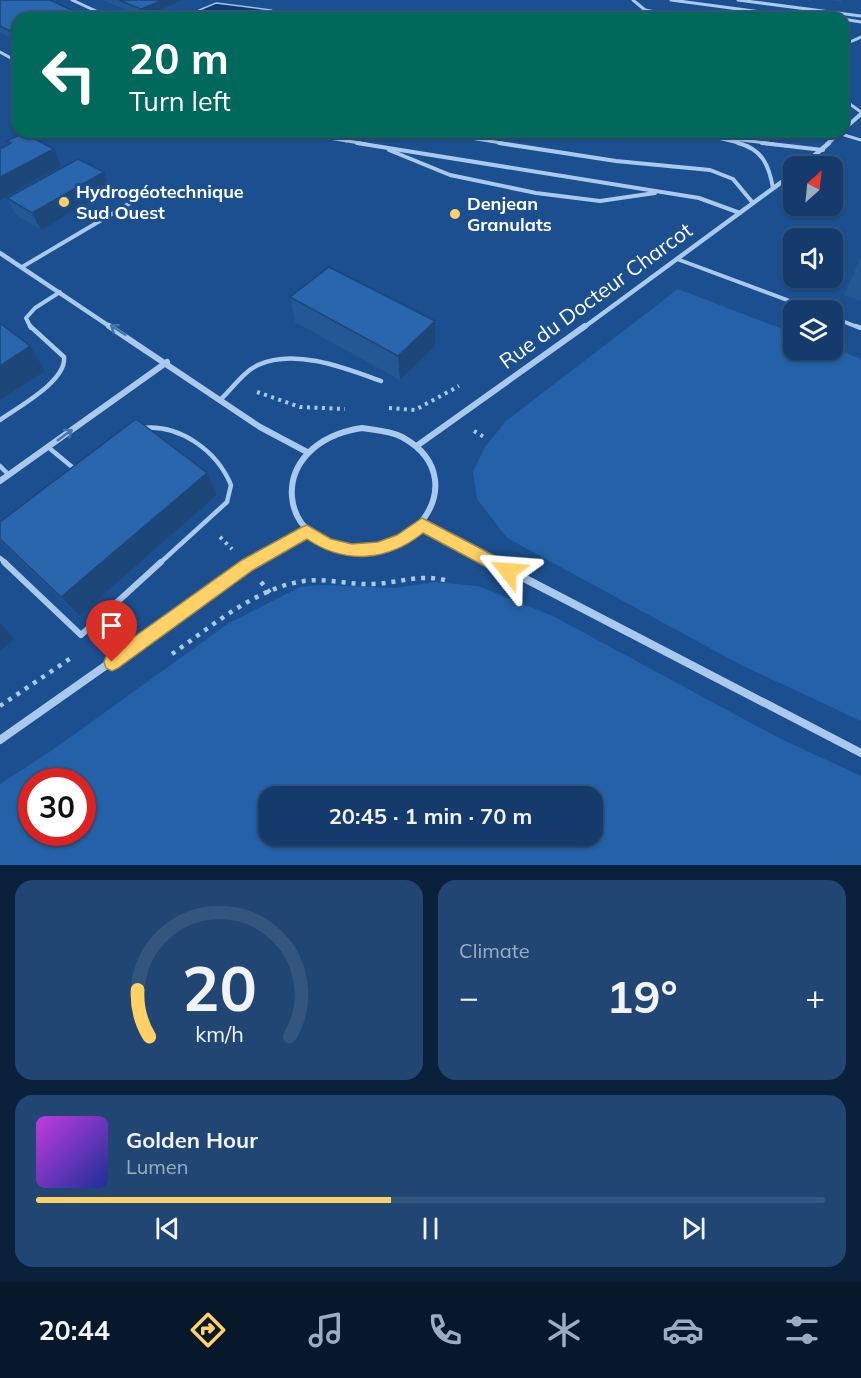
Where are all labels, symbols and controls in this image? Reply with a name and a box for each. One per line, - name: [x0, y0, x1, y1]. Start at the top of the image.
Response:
- text: 20 m: [129, 32, 229, 85]
- icon: left: [30, 36, 108, 114]
- text: Turn left: [129, 84, 231, 118]
- north arrow: [783, 156, 843, 216]
- map controls: [783, 156, 843, 360]
- place label: Hydrogéotechnique Sud Ouest: [76, 180, 244, 224]
- place label: Denjean Granulats: [467, 192, 552, 236]
- marker: Hydrogéotechnique Sud Ouest: [57, 195, 71, 209]
- marker: Denjean Granulats: [448, 207, 462, 221]
- street label: Rue du Docteur Charcot: [494, 217, 697, 374]
- button: sound: [783, 228, 843, 288]
- button: layers: [783, 300, 843, 360]
- one-way arrow: [110, 324, 126, 336]
- one-way arrow: [56, 429, 72, 441]
- position arrow: [476, 539, 540, 603]
- pin: [86, 600, 137, 662]
- icon: arrive: [95, 609, 128, 642]
- speed limit sign: 30: [18, 768, 96, 846]
- text: 20:45 · 1 min · 70 m: [329, 802, 532, 830]
- text: Climate: [459, 938, 530, 963]
- text: 20: [182, 948, 256, 1027]
- text: 19°: [606, 968, 678, 1024]
- text: −: [459, 976, 479, 1017]
- text: +: [805, 976, 825, 1017]
- text: km/h: [195, 1020, 243, 1047]
- text: Golden Hour: [126, 1126, 258, 1154]
- text: Lumen: [126, 1154, 188, 1179]
- icon: previous: [151, 1212, 184, 1245]
- icon: pause: [414, 1212, 447, 1245]
- icon: next: [677, 1212, 710, 1245]
- icon: directions: [187, 1309, 229, 1351]
- icon: music: [305, 1309, 347, 1351]
- icon: phone: [424, 1309, 466, 1351]
- icon: climate: [543, 1309, 585, 1351]
- icon: car: [662, 1309, 704, 1351]
- icon: filters: [781, 1309, 823, 1351]
- text: 20:44: [38, 1313, 110, 1347]

